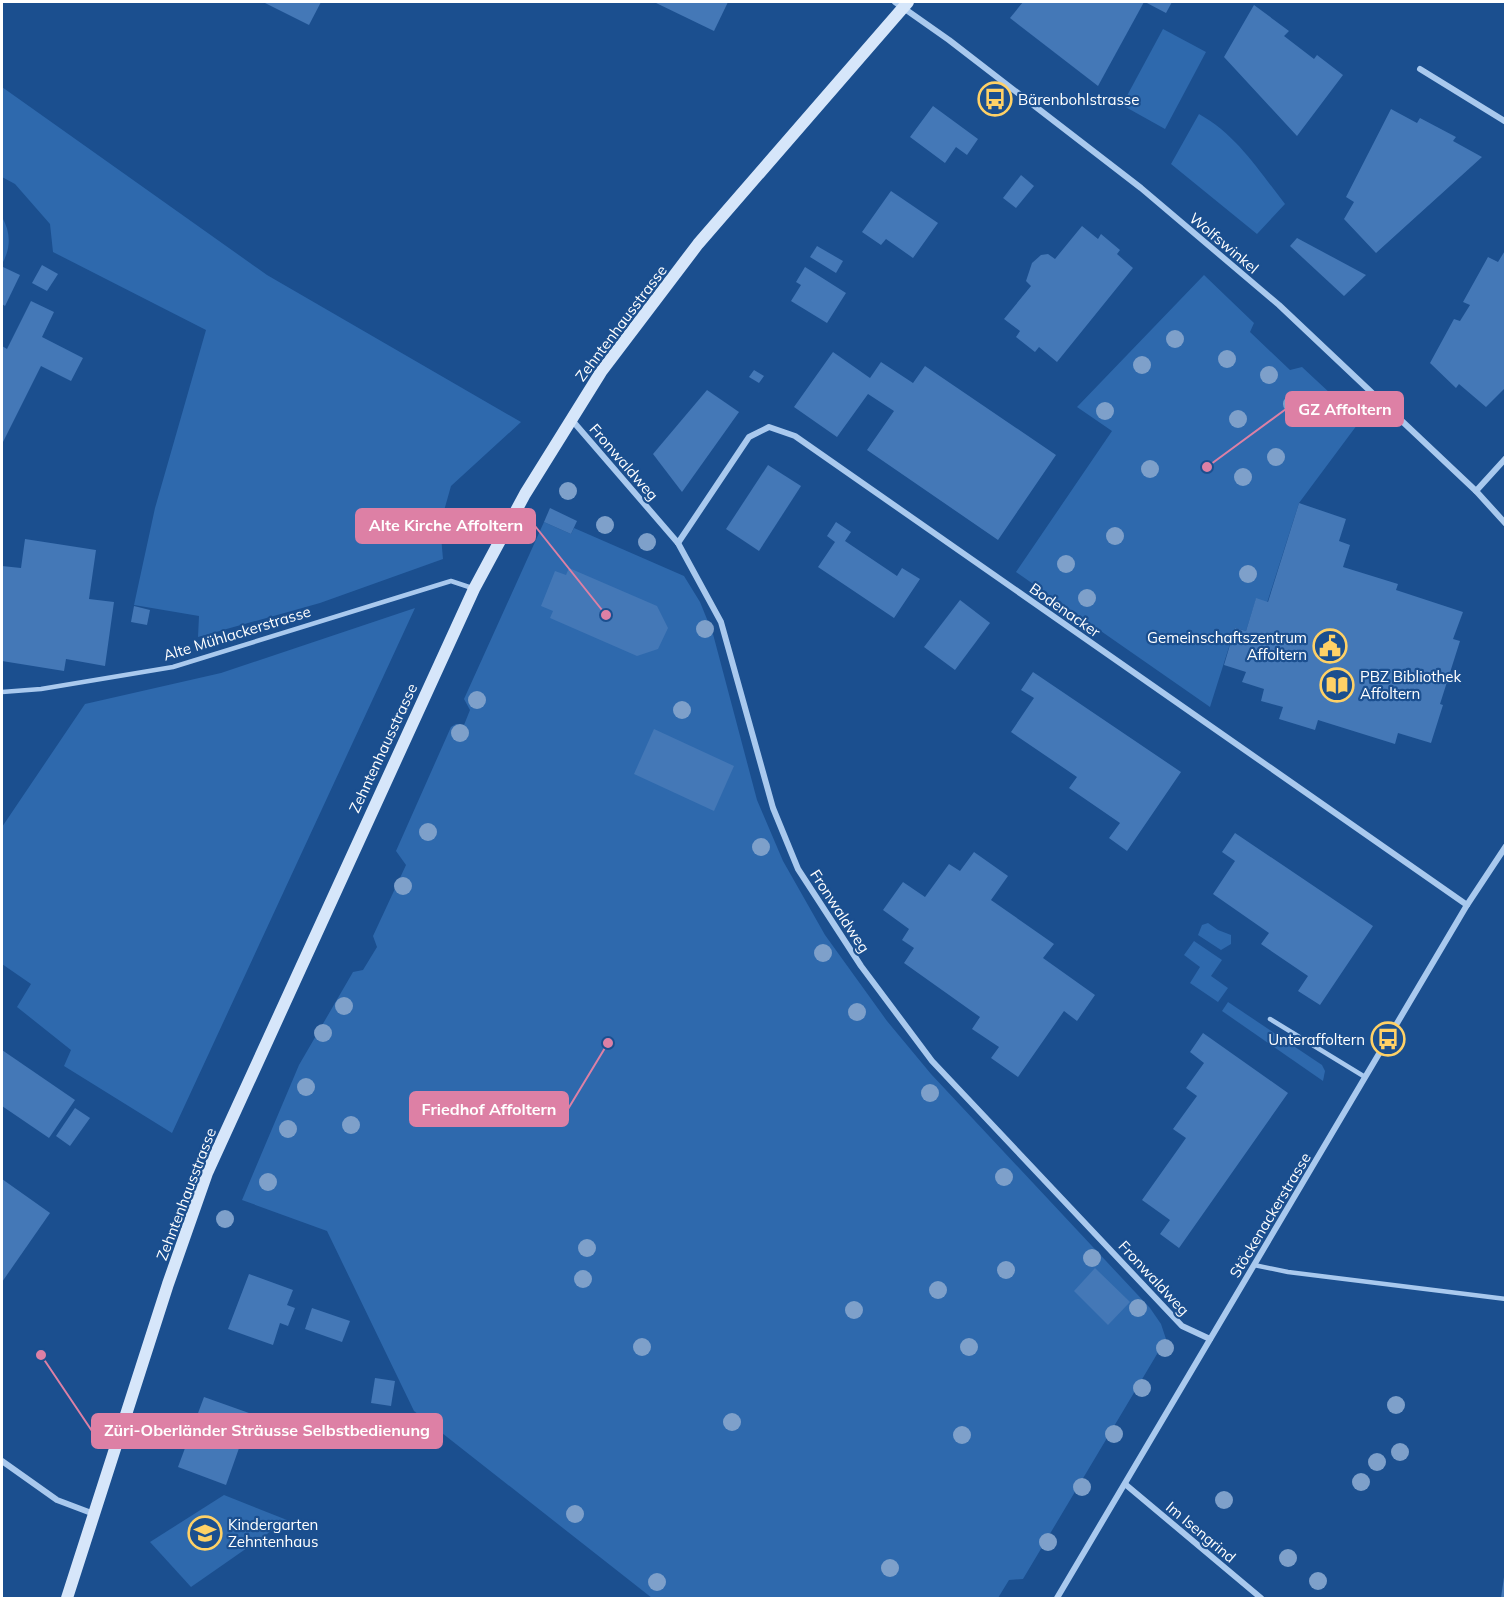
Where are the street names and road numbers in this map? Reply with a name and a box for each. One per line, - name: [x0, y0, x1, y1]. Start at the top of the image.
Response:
- street label: Wolfswinkel: [1185, 208, 1263, 278]
- street label: Zehntenhausstrasse: [571, 261, 671, 385]
- street label: Fronwaldweg: [586, 420, 662, 504]
- street label: Bodenacker: [1026, 579, 1105, 642]
- street label: Alte Mühlackerstrasse: [161, 602, 313, 664]
- street label: Zehntenhausstrasse: [345, 680, 421, 816]
- street label: Fronwaldweg: [806, 866, 874, 956]
- street label: Zehntenhausstrasse: [152, 1125, 220, 1263]
- street label: Stöckenackerstrasse: [1225, 1149, 1315, 1281]
- street label: Fronwaldweg: [1114, 1237, 1194, 1319]
- street label: Im Isengrind: [1162, 1497, 1240, 1567]

